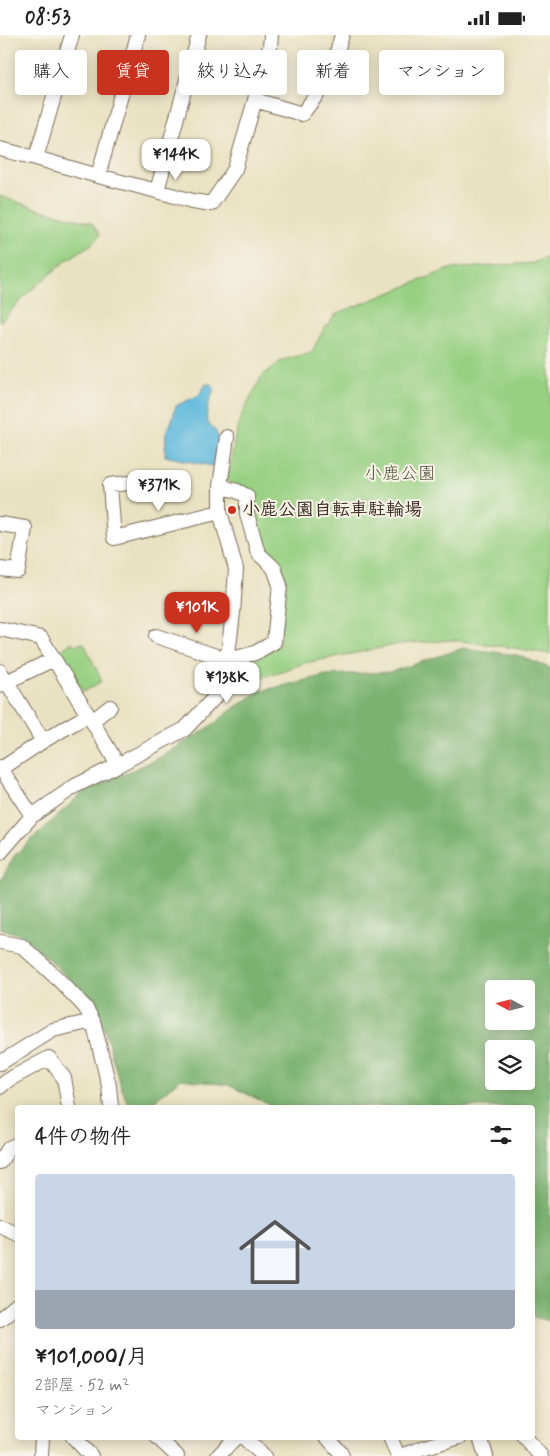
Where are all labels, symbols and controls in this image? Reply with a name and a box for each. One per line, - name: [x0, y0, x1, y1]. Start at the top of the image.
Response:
- text: 08:53: [25, 5, 71, 30]
- chip: 購入: [15, 50, 87, 95]
- chip: 賃貸: [97, 50, 169, 95]
- chip: 絞り込み: [179, 50, 287, 95]
- chip: 新着: [297, 50, 369, 95]
- chip: マンション: [379, 50, 504, 95]
- pin: ¥144K: [141, 139, 211, 181]
- text: ¥144K: [153, 144, 199, 165]
- park label: 小鹿公園: [364, 462, 436, 486]
- pin: ¥371K: [124, 469, 194, 512]
- text: ¥371K: [138, 475, 180, 496]
- place label: 小鹿公園自転車駐輪場: [242, 498, 422, 522]
- marker: 小鹿公園自転車駐輪場: [226, 504, 238, 516]
- pin: ¥101K: [162, 591, 232, 634]
- text: ¥101K: [175, 597, 219, 618]
- pin: ¥138K: [192, 661, 262, 704]
- text: ¥138K: [205, 667, 249, 688]
- north arrow: [485, 980, 535, 1030]
- map controls: [485, 980, 535, 1090]
- button: layers: [485, 1040, 535, 1090]
- icon: filters: [487, 1121, 515, 1149]
- text: 4件の物件: [35, 1123, 131, 1151]
- icon: home: [230, 1207, 320, 1297]
- text: ¥101,000/月: [35, 1343, 148, 1371]
- text: 2部屋 · 52 m²: [35, 1375, 129, 1396]
- text: マンション: [35, 1400, 114, 1421]

